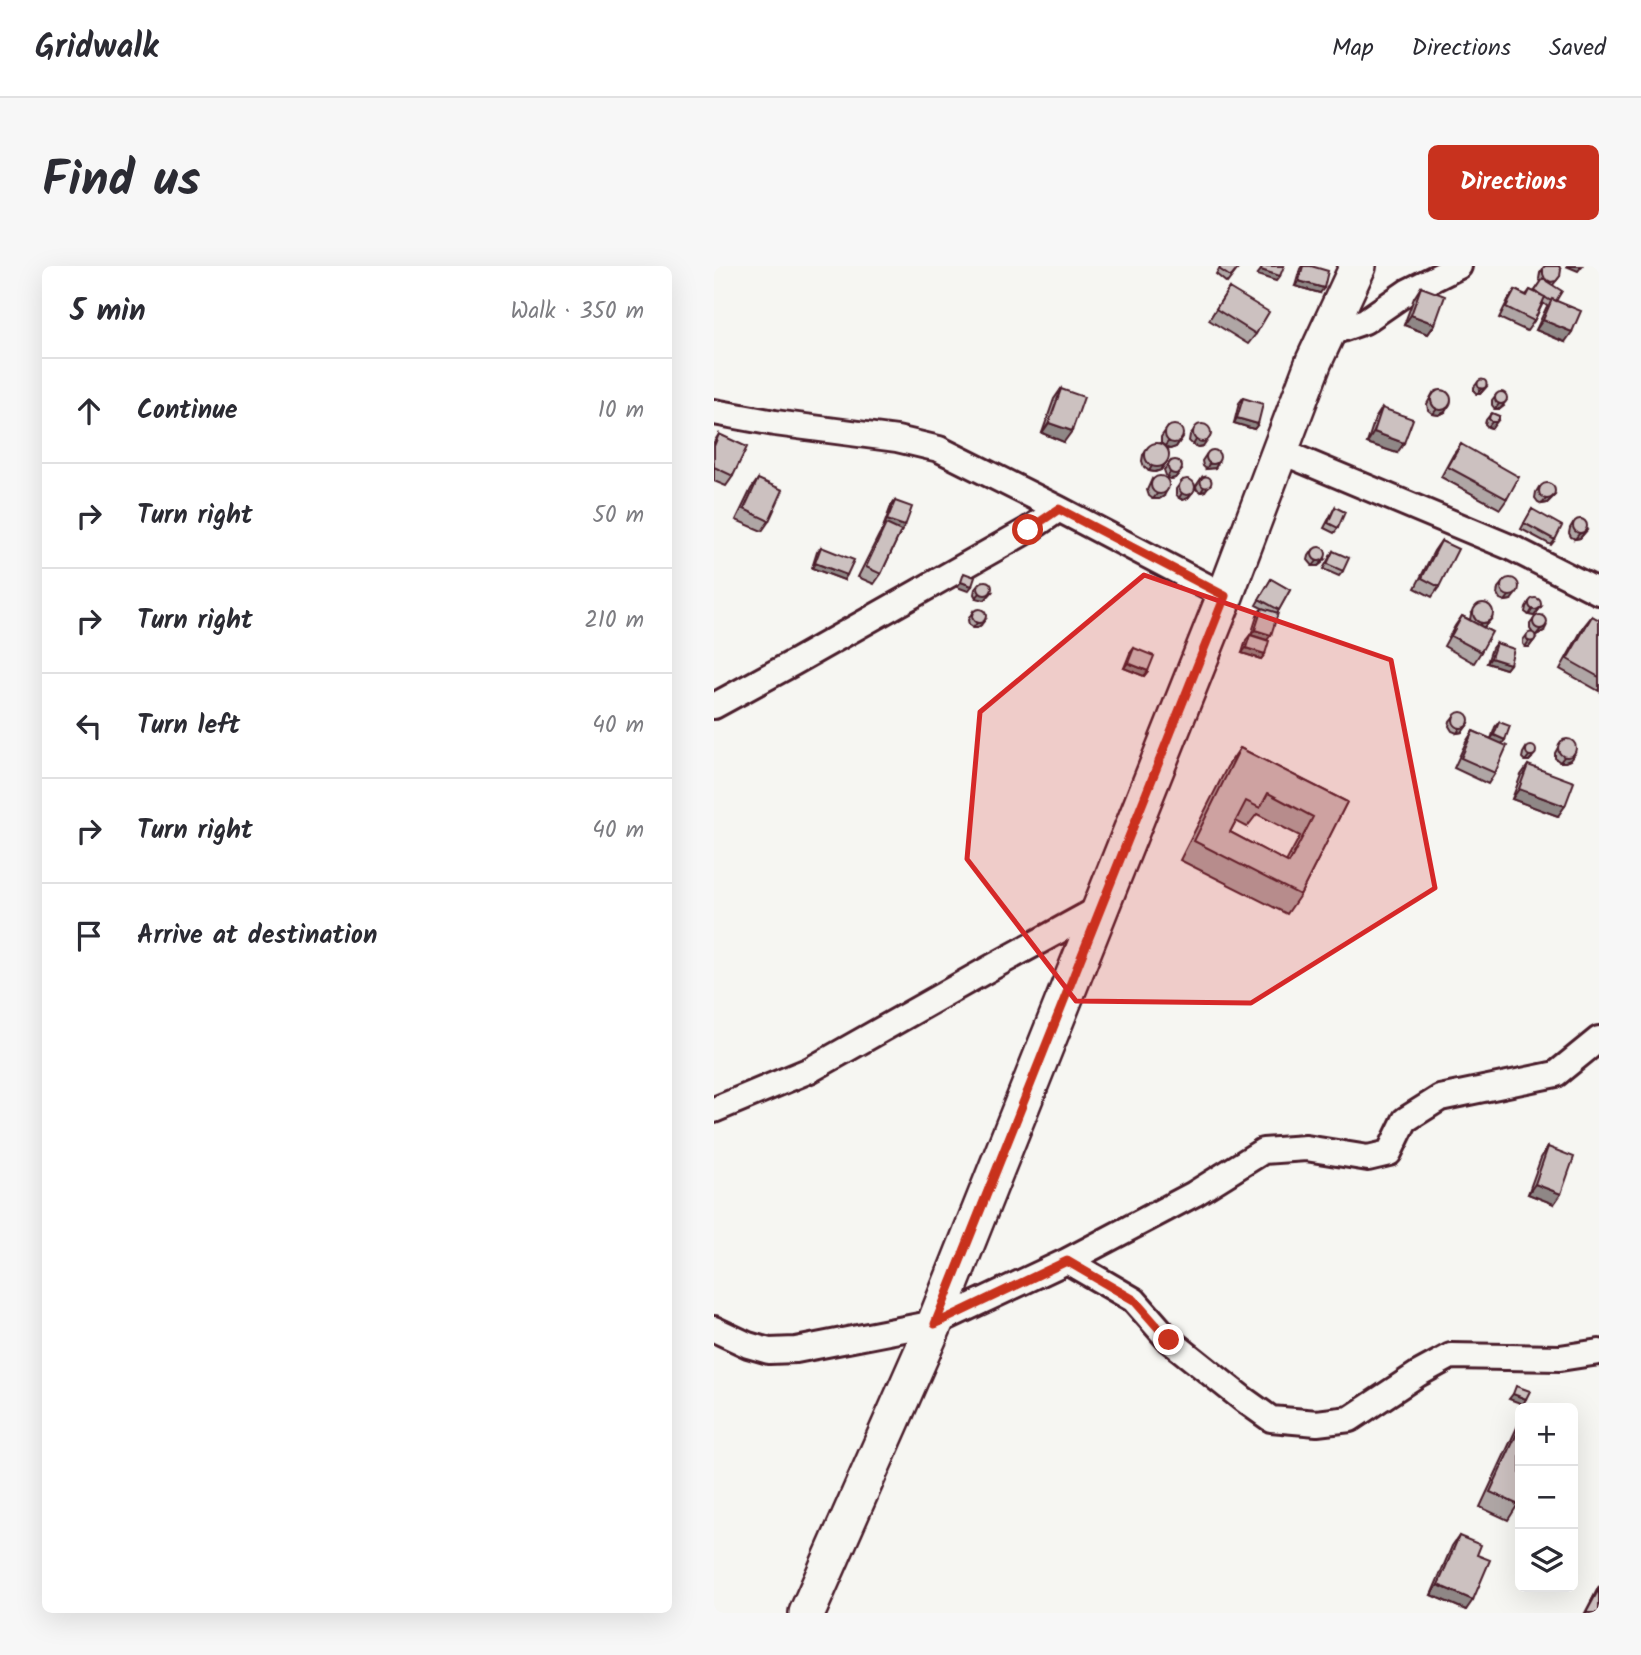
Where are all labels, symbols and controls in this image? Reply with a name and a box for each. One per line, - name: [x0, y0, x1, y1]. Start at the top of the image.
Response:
- text: Gridwalk: [35, 22, 158, 75]
- text: Map: [1332, 29, 1374, 68]
- text: Directions: [1412, 29, 1511, 68]
- text: Saved: [1549, 29, 1606, 68]
- text: Find us: [42, 143, 200, 221]
- button: Directions: [1428, 145, 1599, 220]
- text: 5 min: [70, 288, 146, 336]
- text: Walk · 350 m: [510, 294, 644, 330]
- text: Continue: [137, 390, 238, 432]
- icon: ahead: [70, 392, 108, 430]
- text: 10 m: [598, 393, 644, 429]
- text: Turn right: [137, 495, 253, 537]
- icon: right: [70, 497, 108, 535]
- text: 50 m: [593, 498, 644, 534]
- route start: [1012, 514, 1043, 545]
- text: Turn right: [137, 600, 253, 642]
- icon: right: [70, 602, 108, 640]
- text: 210 m: [584, 603, 644, 639]
- text: Turn left: [137, 705, 240, 747]
- icon: left: [70, 707, 108, 745]
- text: 40 m: [592, 708, 644, 744]
- text: Turn right: [137, 810, 253, 852]
- icon: right: [70, 812, 108, 850]
- text: 40 m: [592, 813, 644, 849]
- text: Arrive at destination: [137, 915, 377, 957]
- icon: arrive: [70, 917, 108, 955]
- route end: [1153, 1324, 1184, 1355]
- map controls: [1515, 1403, 1578, 1592]
- button: +: [1515, 1403, 1578, 1466]
- button: −: [1515, 1466, 1578, 1529]
- button: layers: [1515, 1529, 1578, 1592]

